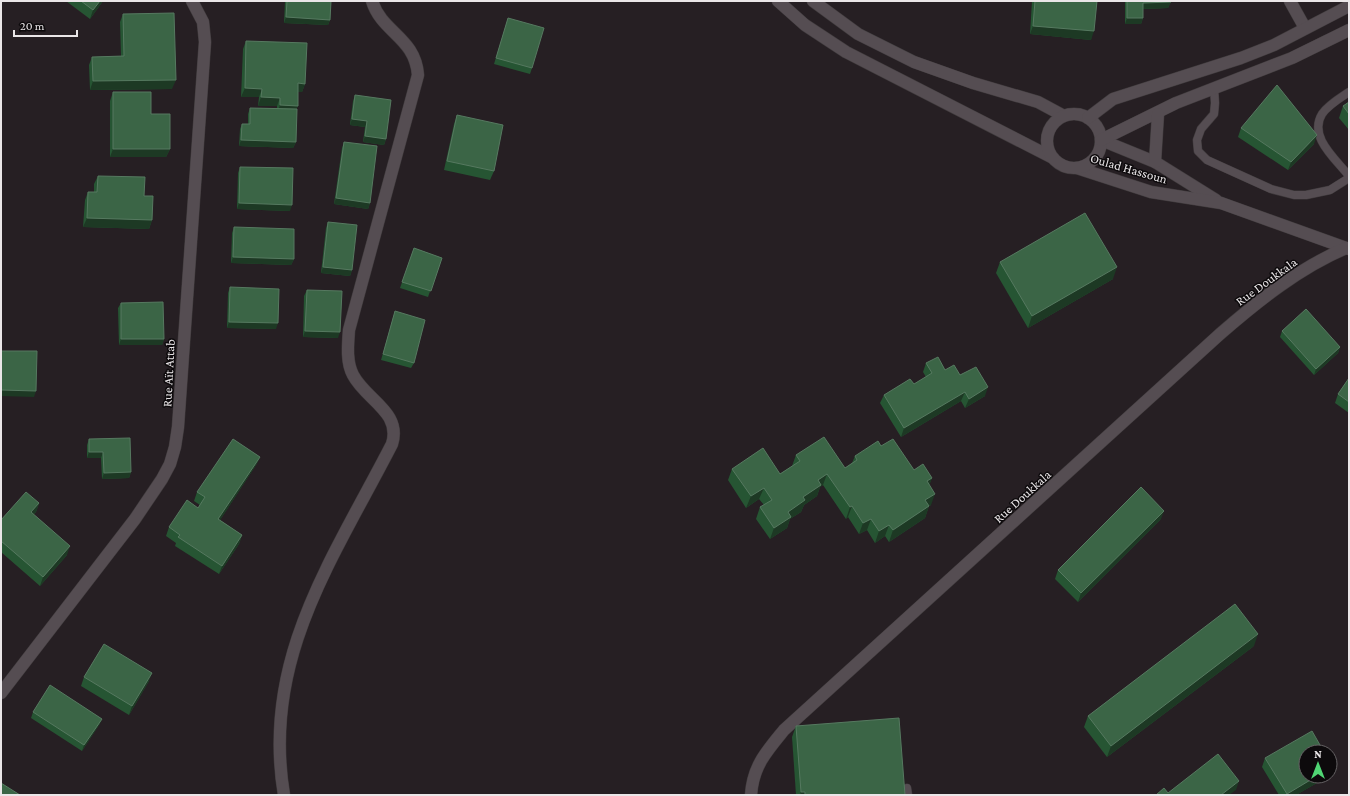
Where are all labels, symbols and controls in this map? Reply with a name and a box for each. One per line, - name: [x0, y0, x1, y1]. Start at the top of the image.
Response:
- scale bar: [14, 12, 77, 38]
- text: 20 m: [20, 19, 45, 33]
- street label: Oulad Hassoun: [1089, 150, 1169, 187]
- street label: Rue Doukkala: [1233, 254, 1300, 309]
- street label: Rue Aït Attab: [159, 338, 178, 407]
- street label: Rue Doukkala: [991, 467, 1054, 526]
- north arrow: [1298, 744, 1338, 784]
- text: N: [1314, 748, 1322, 760]

